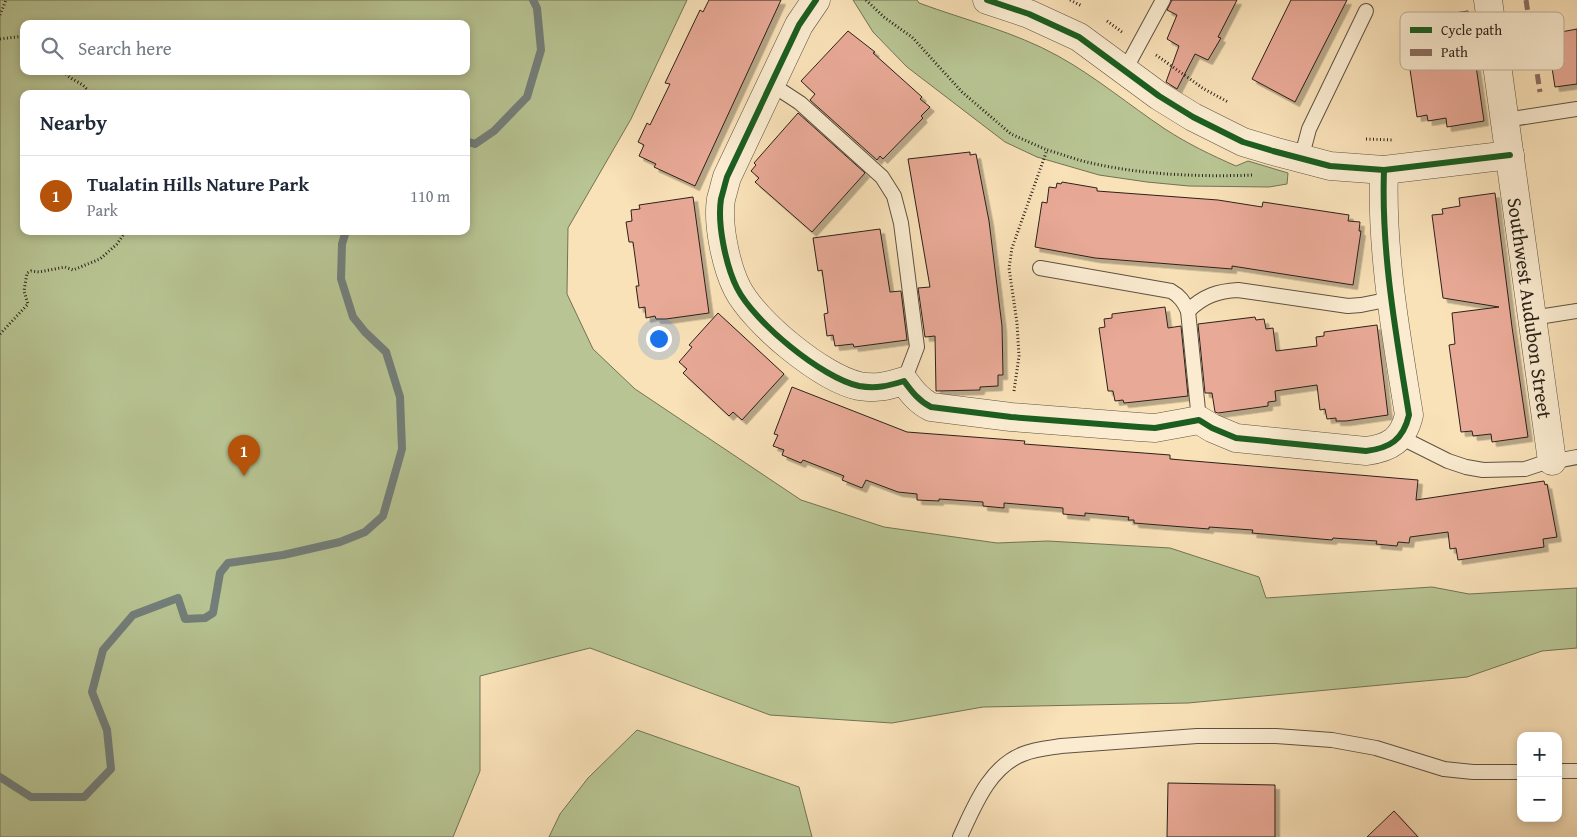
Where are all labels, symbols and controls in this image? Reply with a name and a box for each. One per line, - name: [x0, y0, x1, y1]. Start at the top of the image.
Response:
- legend: [1400, 12, 1564, 70]
- search box: [20, 20, 470, 75]
- text: Cycle path: [1441, 20, 1502, 40]
- icon: search: [38, 34, 66, 62]
- text: Search here: [78, 34, 172, 62]
- text: Path: [1441, 42, 1468, 62]
- text: Nearby: [40, 107, 107, 138]
- text: Tualatin Hills Nature Park: [87, 170, 309, 198]
- text: 1: [52, 184, 60, 208]
- text: 110 m: [410, 184, 450, 208]
- street label: Southwest Audubon Street: [1501, 196, 1560, 421]
- text: Park: [87, 198, 118, 222]
- your location: [646, 326, 672, 352]
- pin: 1: [228, 435, 260, 476]
- map controls: [1517, 732, 1562, 822]
- button: +: [1517, 732, 1562, 777]
- button: −: [1517, 777, 1562, 822]

